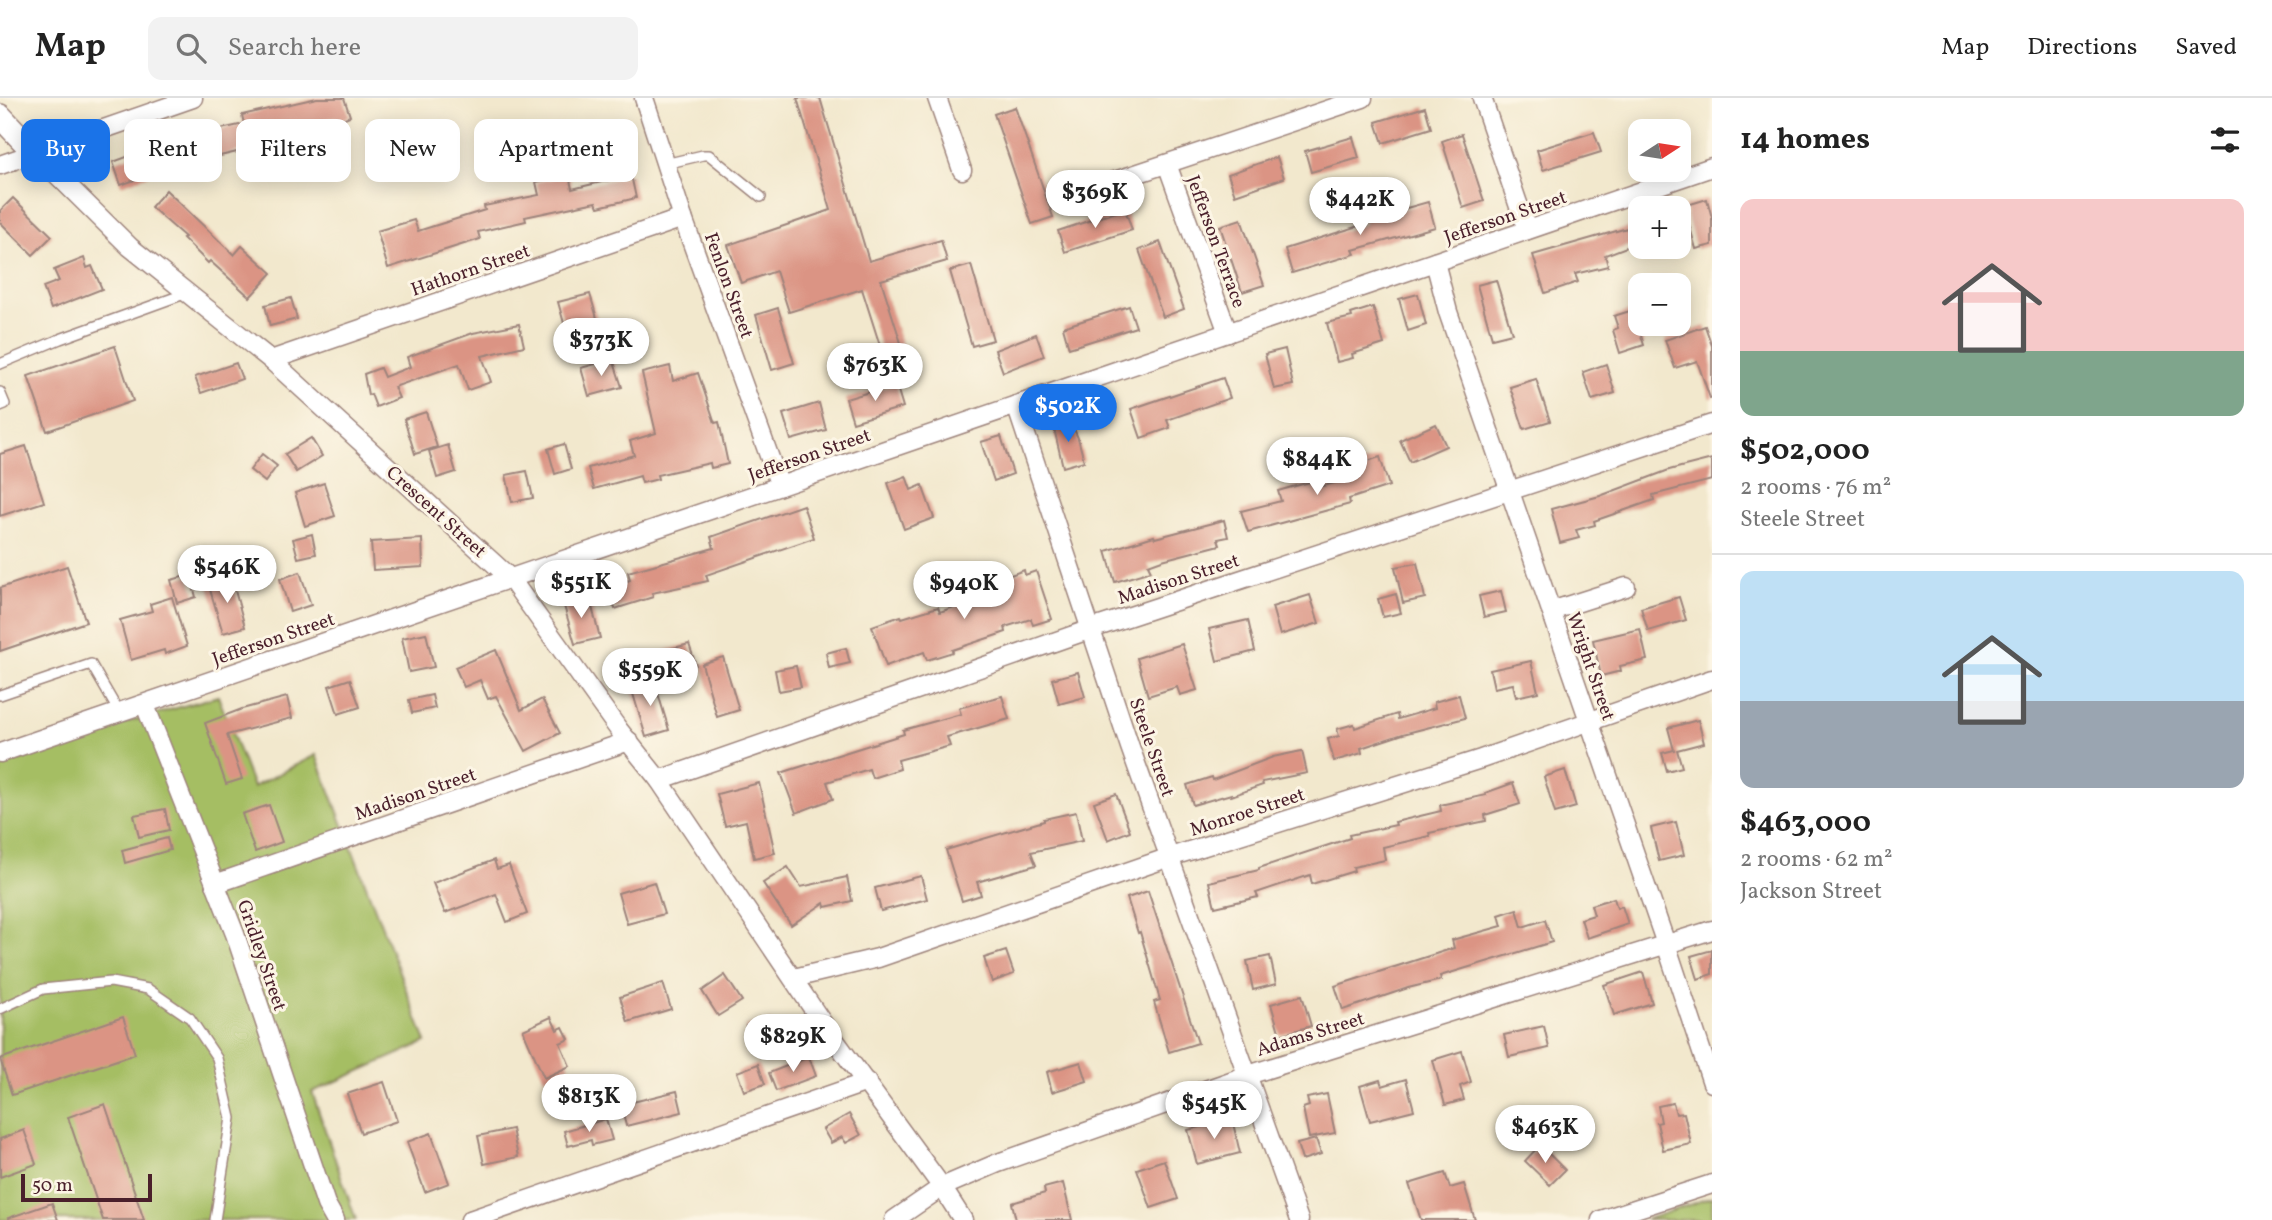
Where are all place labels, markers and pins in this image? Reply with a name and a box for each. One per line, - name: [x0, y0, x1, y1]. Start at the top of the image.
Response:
- pin: $369K: [1046, 170, 1144, 230]
- pin: $442K: [1311, 178, 1409, 237]
- pin: $373K: [552, 318, 650, 378]
- pin: $763K: [826, 344, 924, 403]
- pin: $502K: [1019, 384, 1117, 444]
- pin: $844K: [1268, 438, 1366, 497]
- pin: $546K: [178, 546, 276, 605]
- pin: $551K: [532, 560, 630, 620]
- pin: $940K: [915, 561, 1013, 621]
- pin: $559K: [601, 648, 699, 708]
- pin: $829K: [744, 1014, 842, 1074]
- pin: $813K: [540, 1074, 638, 1134]
- pin: $545K: [1165, 1082, 1263, 1141]
- pin: $463K: [1496, 1105, 1594, 1165]

